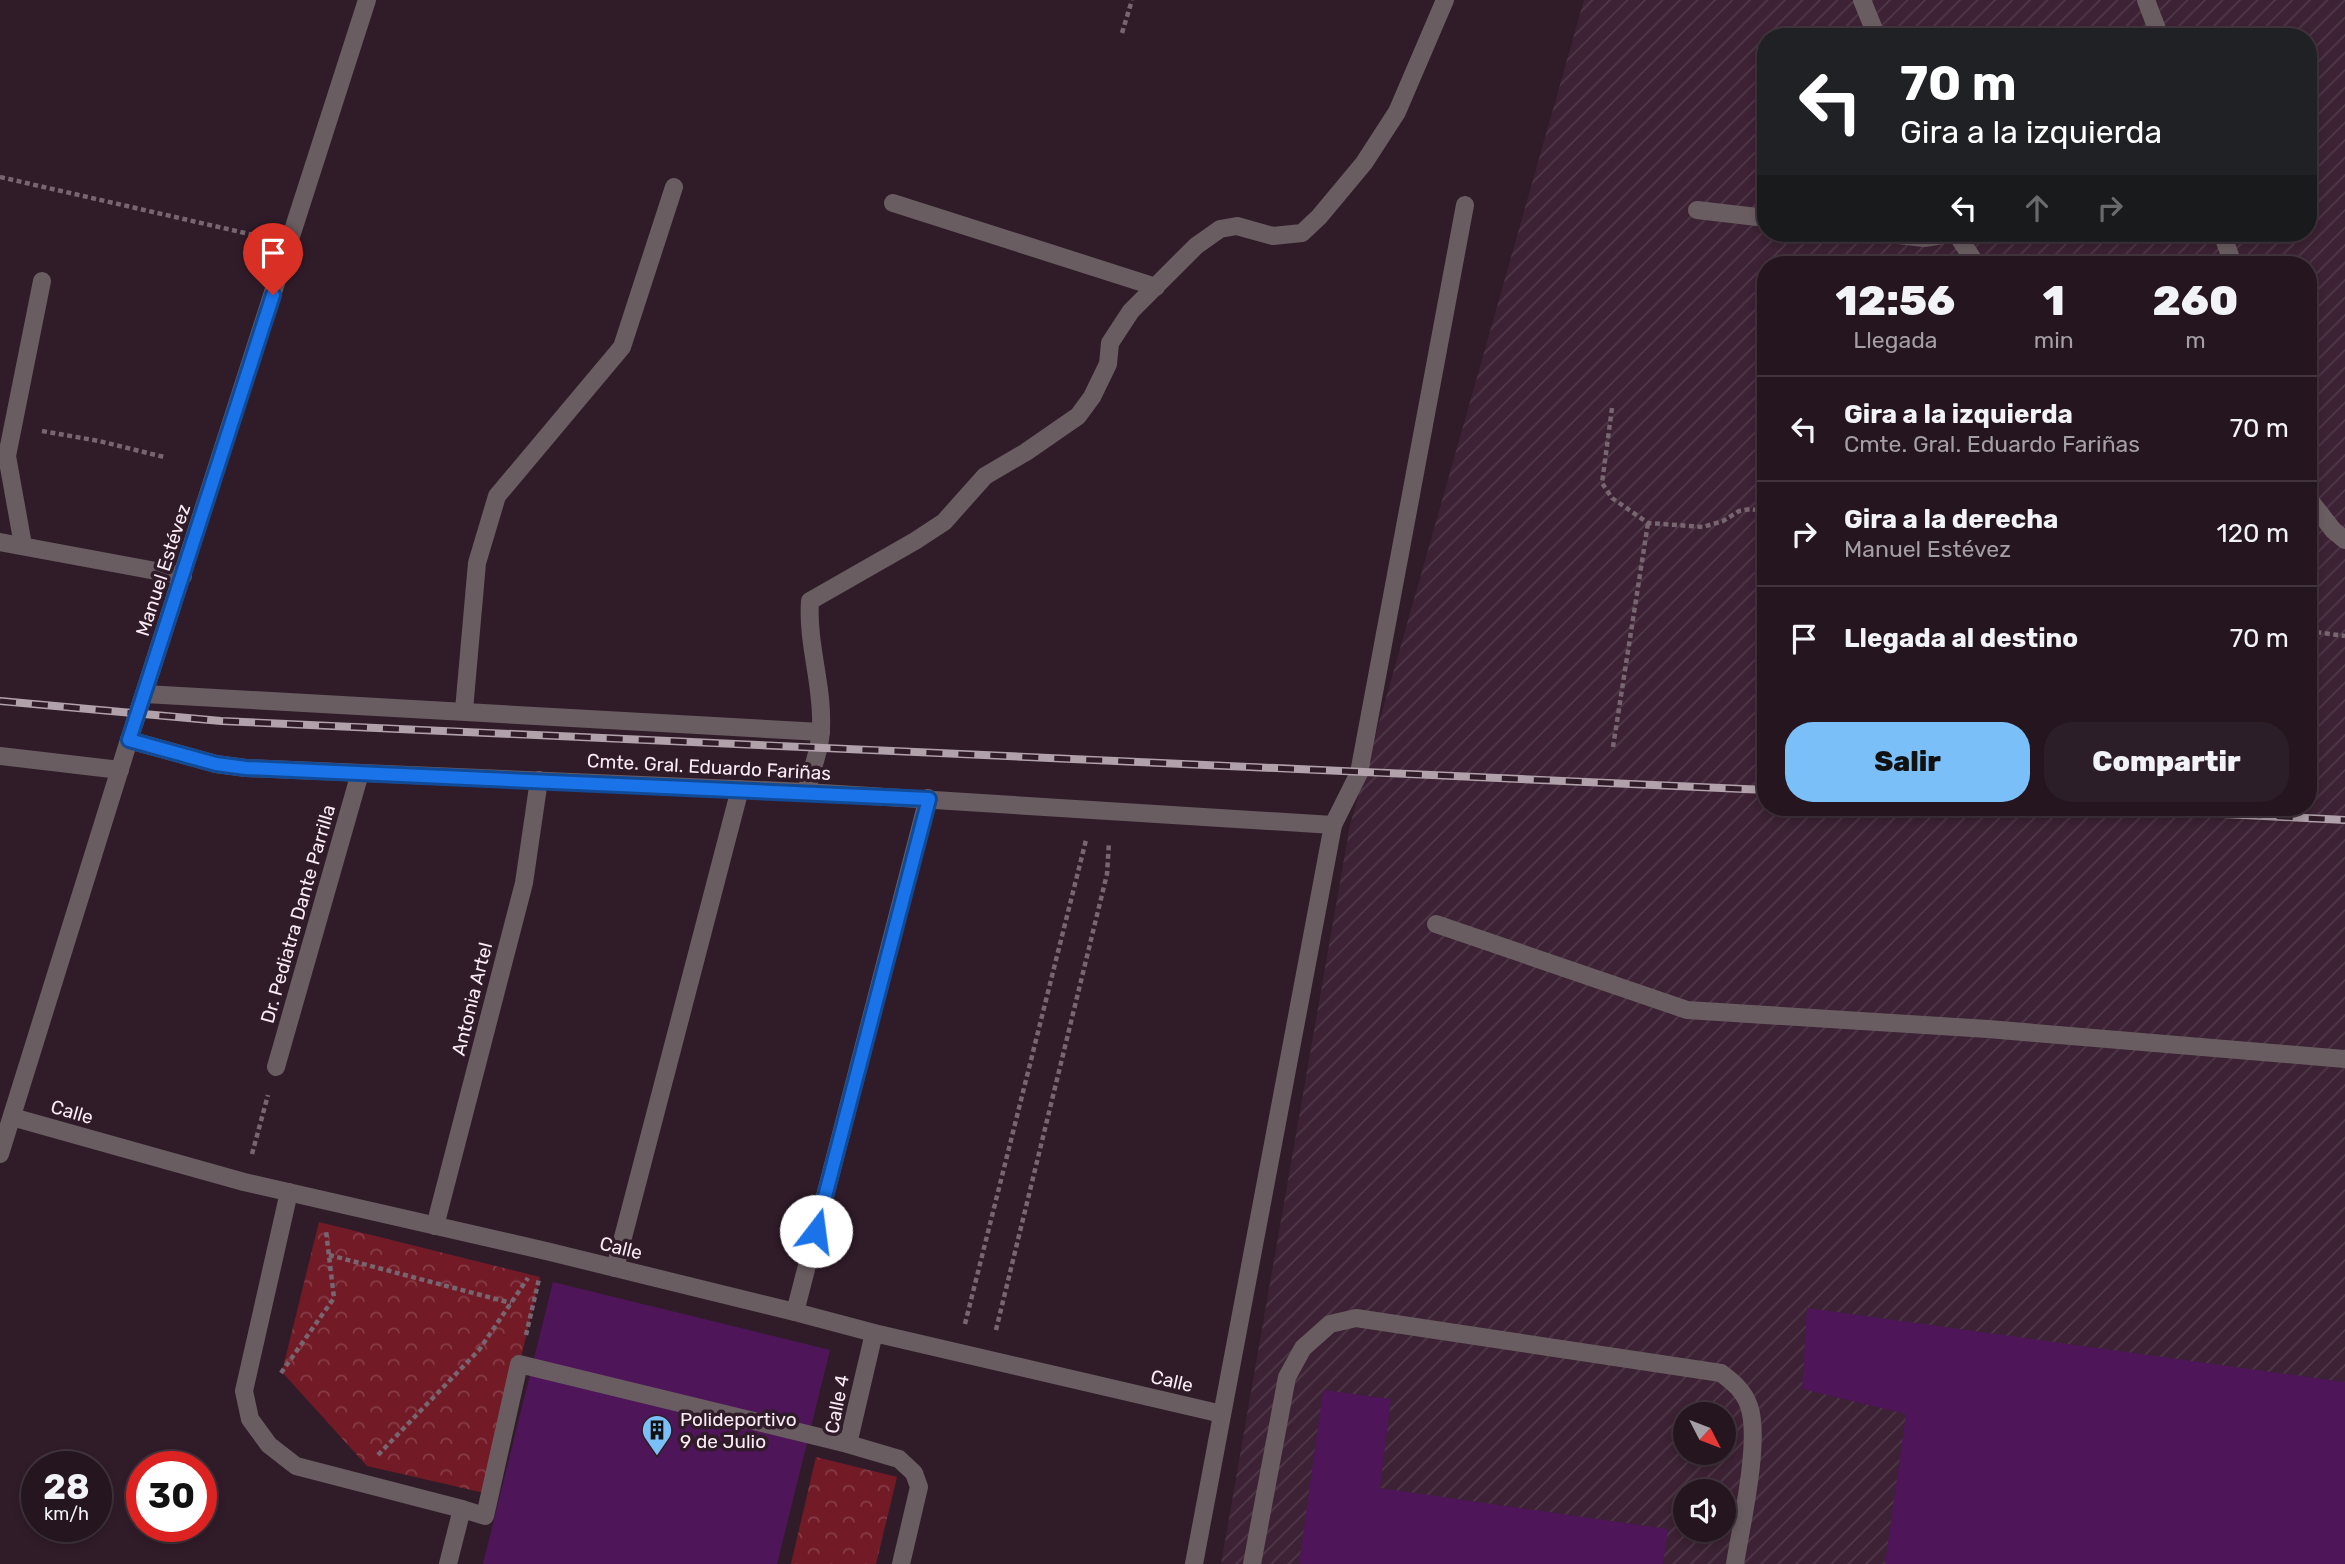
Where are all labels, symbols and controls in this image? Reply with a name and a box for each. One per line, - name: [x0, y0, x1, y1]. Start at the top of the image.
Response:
- text: 70 m: [1900, 54, 2017, 112]
- icon: left: [1785, 56, 1876, 147]
- text: Gira a la izquierda: [1900, 113, 2162, 151]
- icon: left: [1945, 189, 1983, 227]
- icon: ahead: [2018, 189, 2056, 227]
- icon: right: [2091, 189, 2129, 227]
- pin: [243, 223, 303, 295]
- icon: arrive: [254, 234, 292, 272]
- text: 12:56: [1836, 276, 1955, 326]
- text: 1: [2043, 276, 2065, 326]
- text: 260: [2152, 276, 2238, 326]
- text: Llegada: [1853, 326, 1938, 354]
- text: min: [2034, 326, 2074, 354]
- text: m: [2185, 326, 2206, 354]
- text: Gira a la izquierda: [1844, 399, 2073, 430]
- icon: left: [1785, 410, 1823, 448]
- text: 70 m: [2230, 413, 2289, 444]
- text: Cmte. Gral. Eduardo Fariñas: [1844, 430, 2140, 458]
- street label: Manuel Estévez: [131, 501, 195, 639]
- text: Gira a la derecha: [1844, 504, 2058, 535]
- icon: right: [1785, 515, 1823, 553]
- text: 120 m: [2217, 518, 2289, 549]
- text: Manuel Estévez: [1844, 535, 2011, 563]
- icon: arrive: [1785, 620, 1823, 658]
- text: Llegada al destino: [1844, 623, 2078, 654]
- text: 70 m: [2230, 623, 2289, 654]
- button: Salir: [1785, 722, 2030, 802]
- button: Compartir: [2044, 722, 2289, 802]
- street label: Cmte. Gral. Eduardo Fariñas: [586, 749, 832, 785]
- street label: Dr. Pediatra Dante Parrilla: [256, 802, 340, 1026]
- street label: Antonia Artel: [447, 940, 497, 1058]
- street label: Calle: [48, 1095, 96, 1129]
- position arrow: [779, 1194, 853, 1268]
- street label: Calle: [597, 1232, 645, 1264]
- street label: Calle: [1148, 1365, 1196, 1397]
- street label: Calle 4: [820, 1372, 854, 1435]
- north arrow: [1673, 1402, 1736, 1465]
- map controls: [1673, 1402, 1736, 1542]
- place label: Polideportivo 9 de Julio: [680, 1408, 797, 1453]
- building icon: Polideportivo 9 de Julio: [640, 1413, 674, 1457]
- speed limit sign: 30: [126, 1451, 217, 1542]
- text: 28: [43, 1466, 90, 1508]
- button: sound: [1673, 1479, 1736, 1542]
- text: km/h: [44, 1503, 89, 1525]

